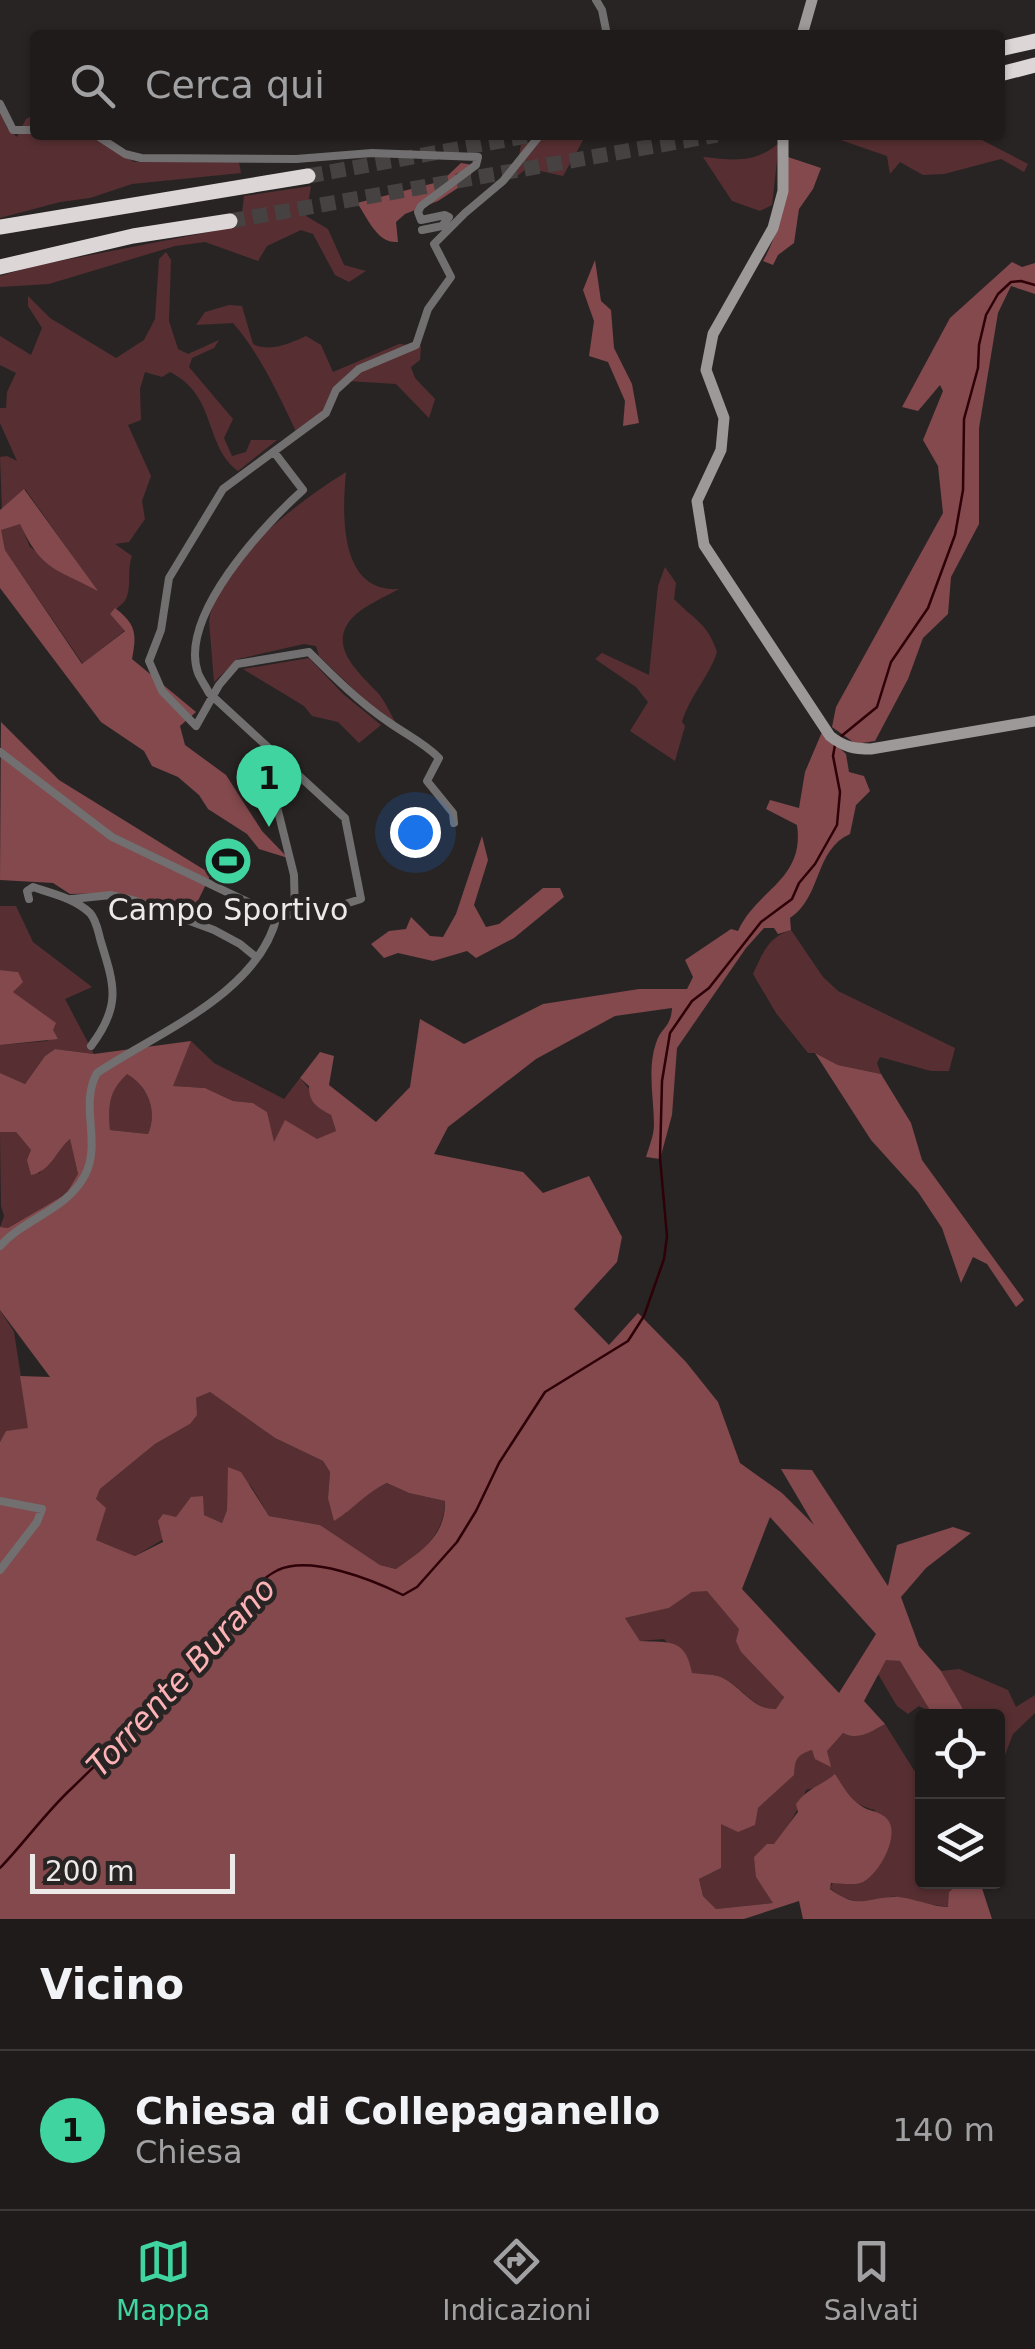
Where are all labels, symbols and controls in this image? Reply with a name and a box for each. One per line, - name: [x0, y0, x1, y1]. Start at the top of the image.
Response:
- search box: [30, 30, 1005, 140]
- icon: search: [65, 58, 120, 113]
- text: Cerca qui: [145, 63, 325, 107]
- pin: 1: [236, 744, 302, 827]
- your location: [390, 807, 441, 858]
- sports icon: Campo Sportivo: [202, 835, 254, 887]
- place label: Campo Sportivo: [108, 892, 348, 927]
- water label: Torrente Burano: [79, 1569, 283, 1785]
- map controls: [915, 1709, 1005, 1889]
- button: locate: [915, 1709, 1005, 1799]
- button: layers: [915, 1799, 1005, 1889]
- scale bar: [30, 1849, 235, 1894]
- text: 200 m: [45, 1855, 135, 1888]
- text: Vicino: [40, 1960, 184, 2009]
- text: Chiesa di Collepaganello: [135, 2089, 660, 2133]
- text: 1: [61, 2111, 84, 2149]
- text: 140 m: [893, 2111, 995, 2149]
- text: Chiesa: [135, 2133, 242, 2171]
- tab: Mappa: [116, 2234, 210, 2327]
- tab: Indicazioni: [442, 2234, 592, 2327]
- tab: Salvati: [824, 2234, 919, 2327]

